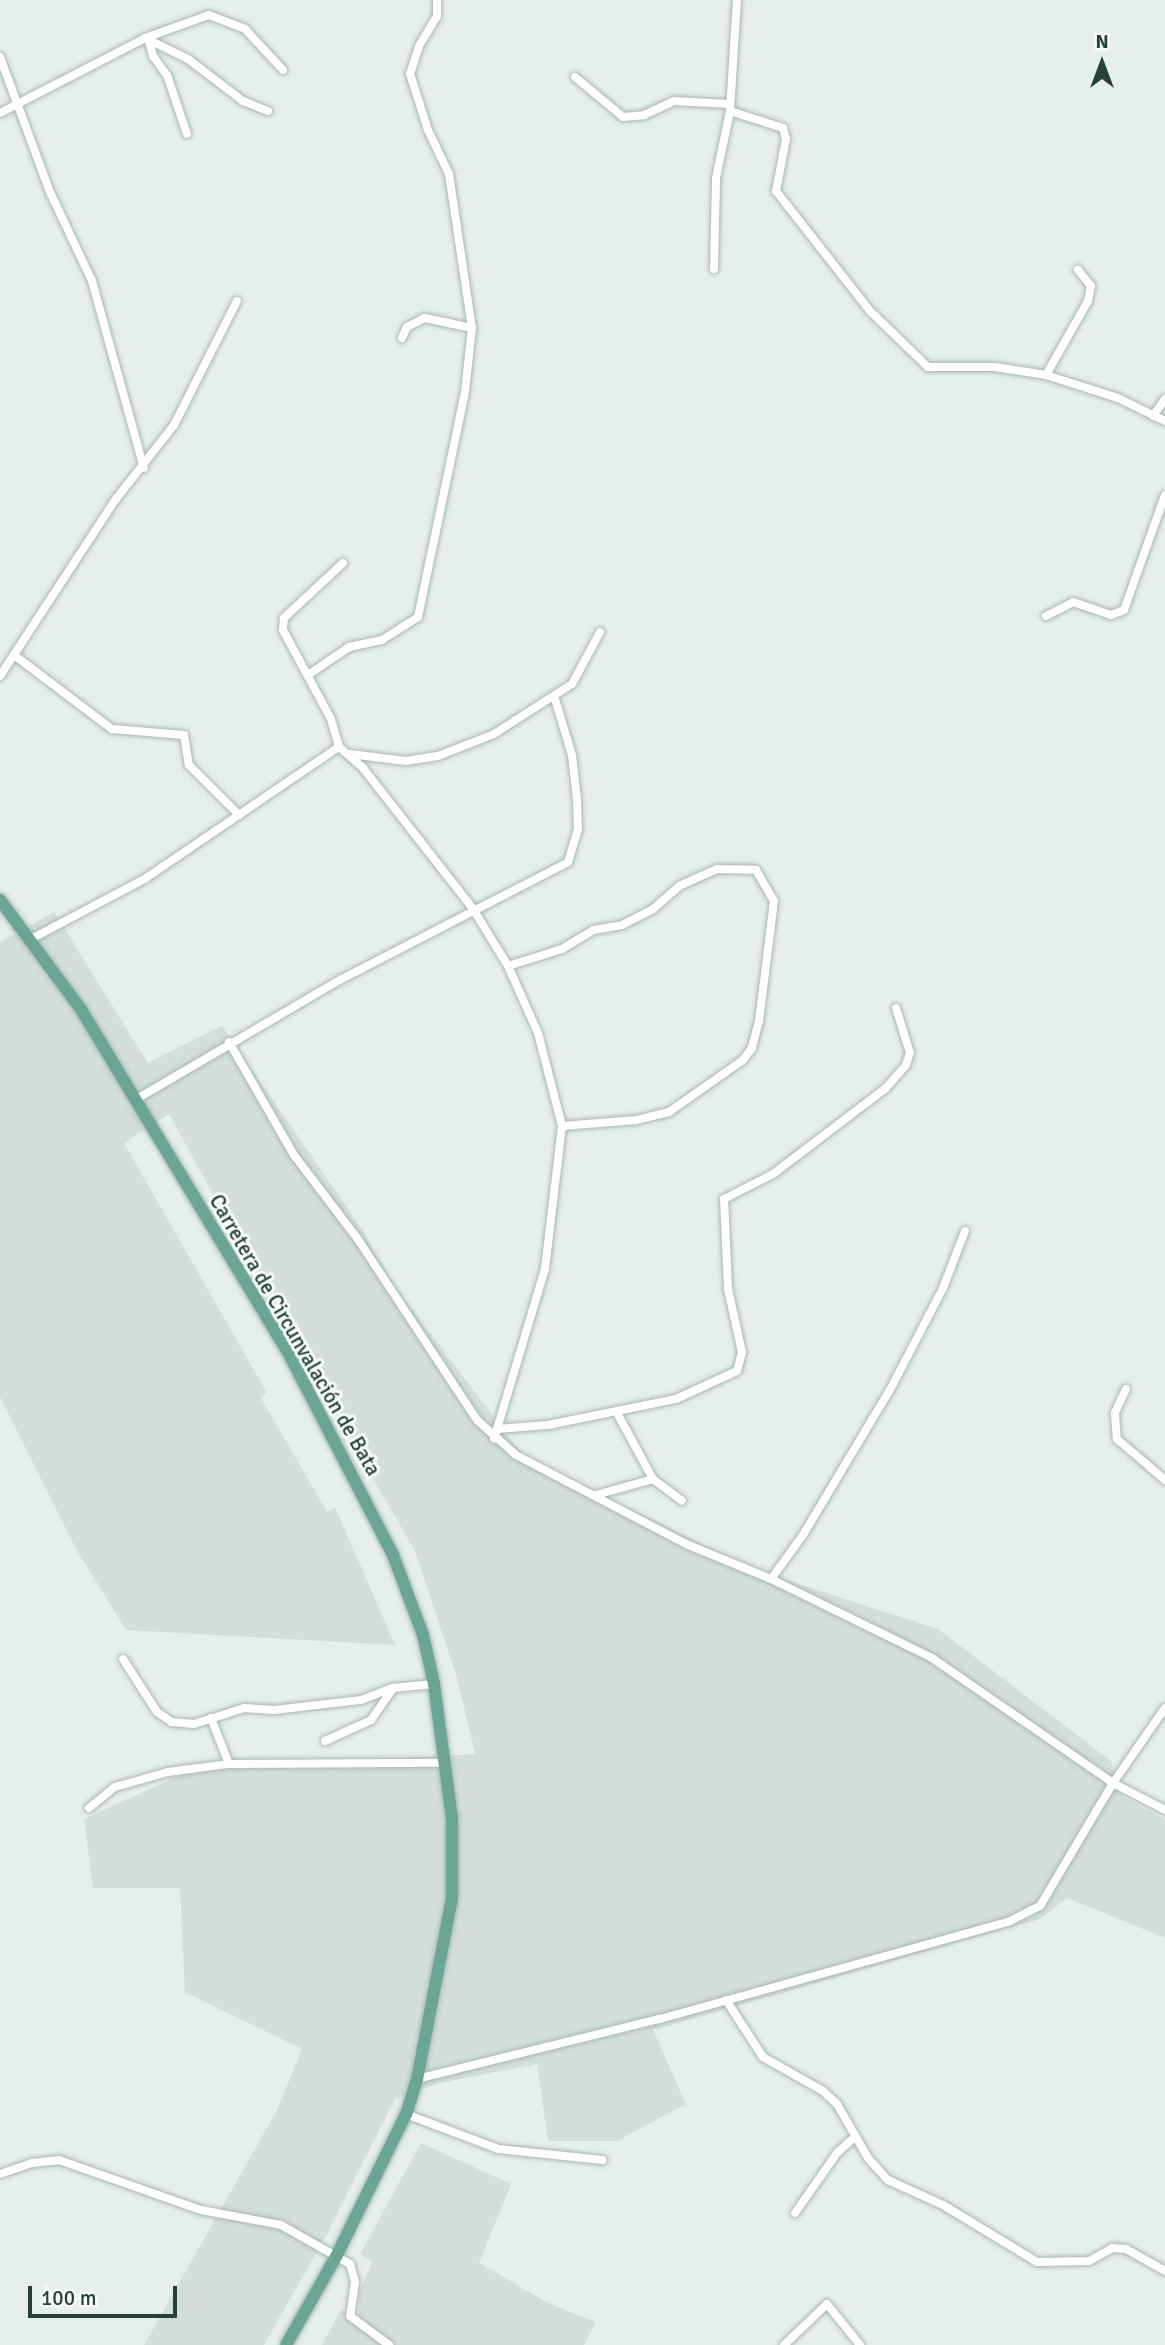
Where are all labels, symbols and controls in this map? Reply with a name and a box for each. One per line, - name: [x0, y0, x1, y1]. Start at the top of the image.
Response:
- north arrow: [1067, 28, 1137, 98]
- text: N: [1095, 30, 1109, 54]
- street label: Carretera de Circunvalación de Bata: [204, 1190, 386, 1480]
- scale bar: [32, 2272, 180, 2316]
- text: 100 m: [41, 2285, 96, 2311]

